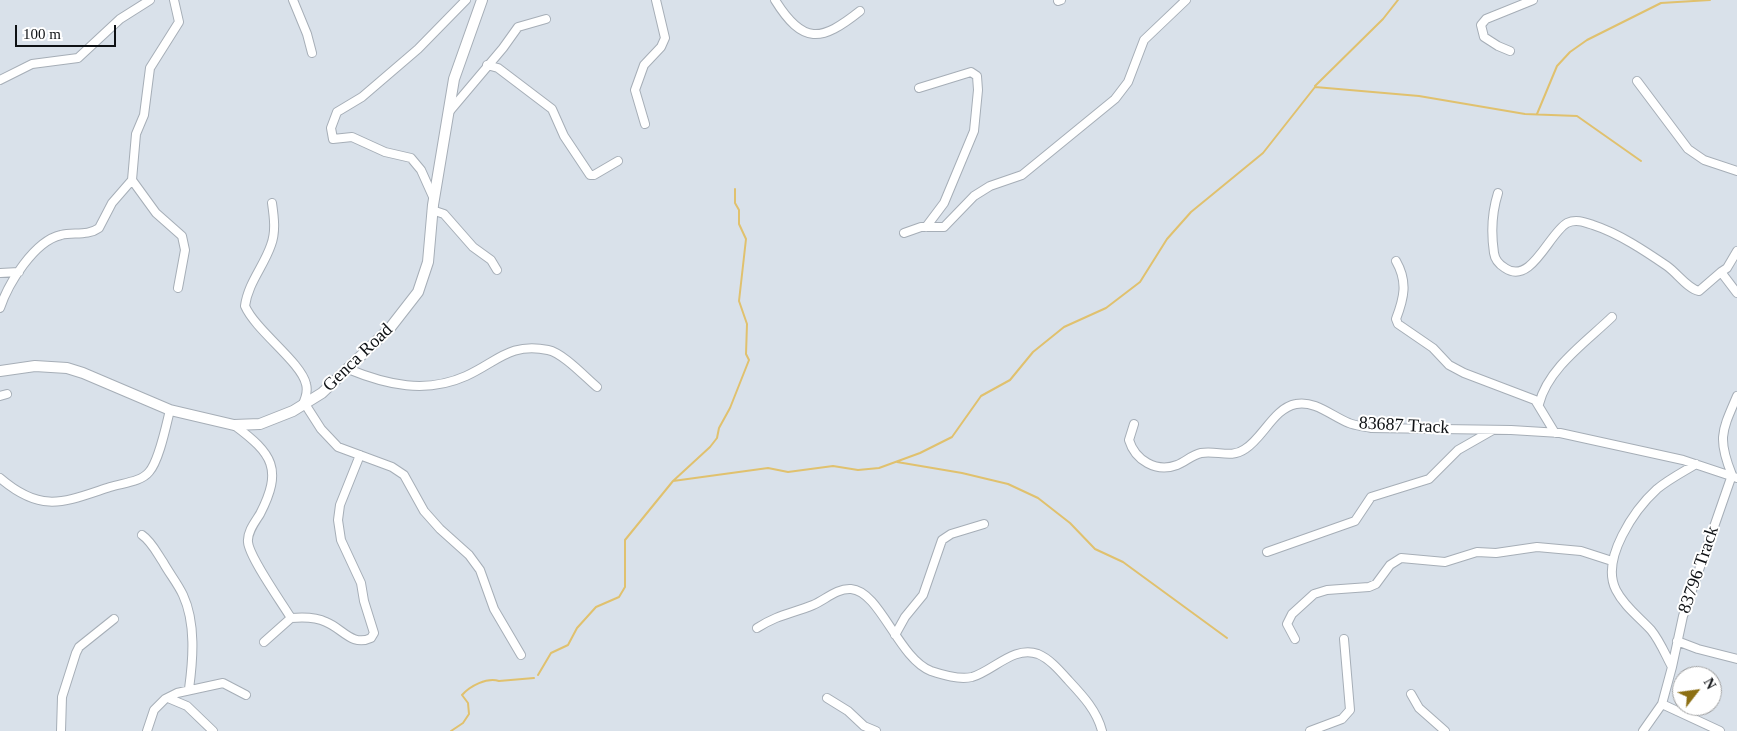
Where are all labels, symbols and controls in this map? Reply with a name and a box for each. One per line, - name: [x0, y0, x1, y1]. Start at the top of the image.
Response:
- scale bar: [18, 15, 119, 47]
- text: 100 m: [23, 26, 61, 42]
- street label: Genca Road: [319, 320, 397, 396]
- street label: 83687 Track: [1358, 413, 1450, 439]
- street label: 83796 Track: [1674, 524, 1724, 616]
- north arrow: [1672, 666, 1722, 716]
- text: N: [1701, 676, 1719, 692]

